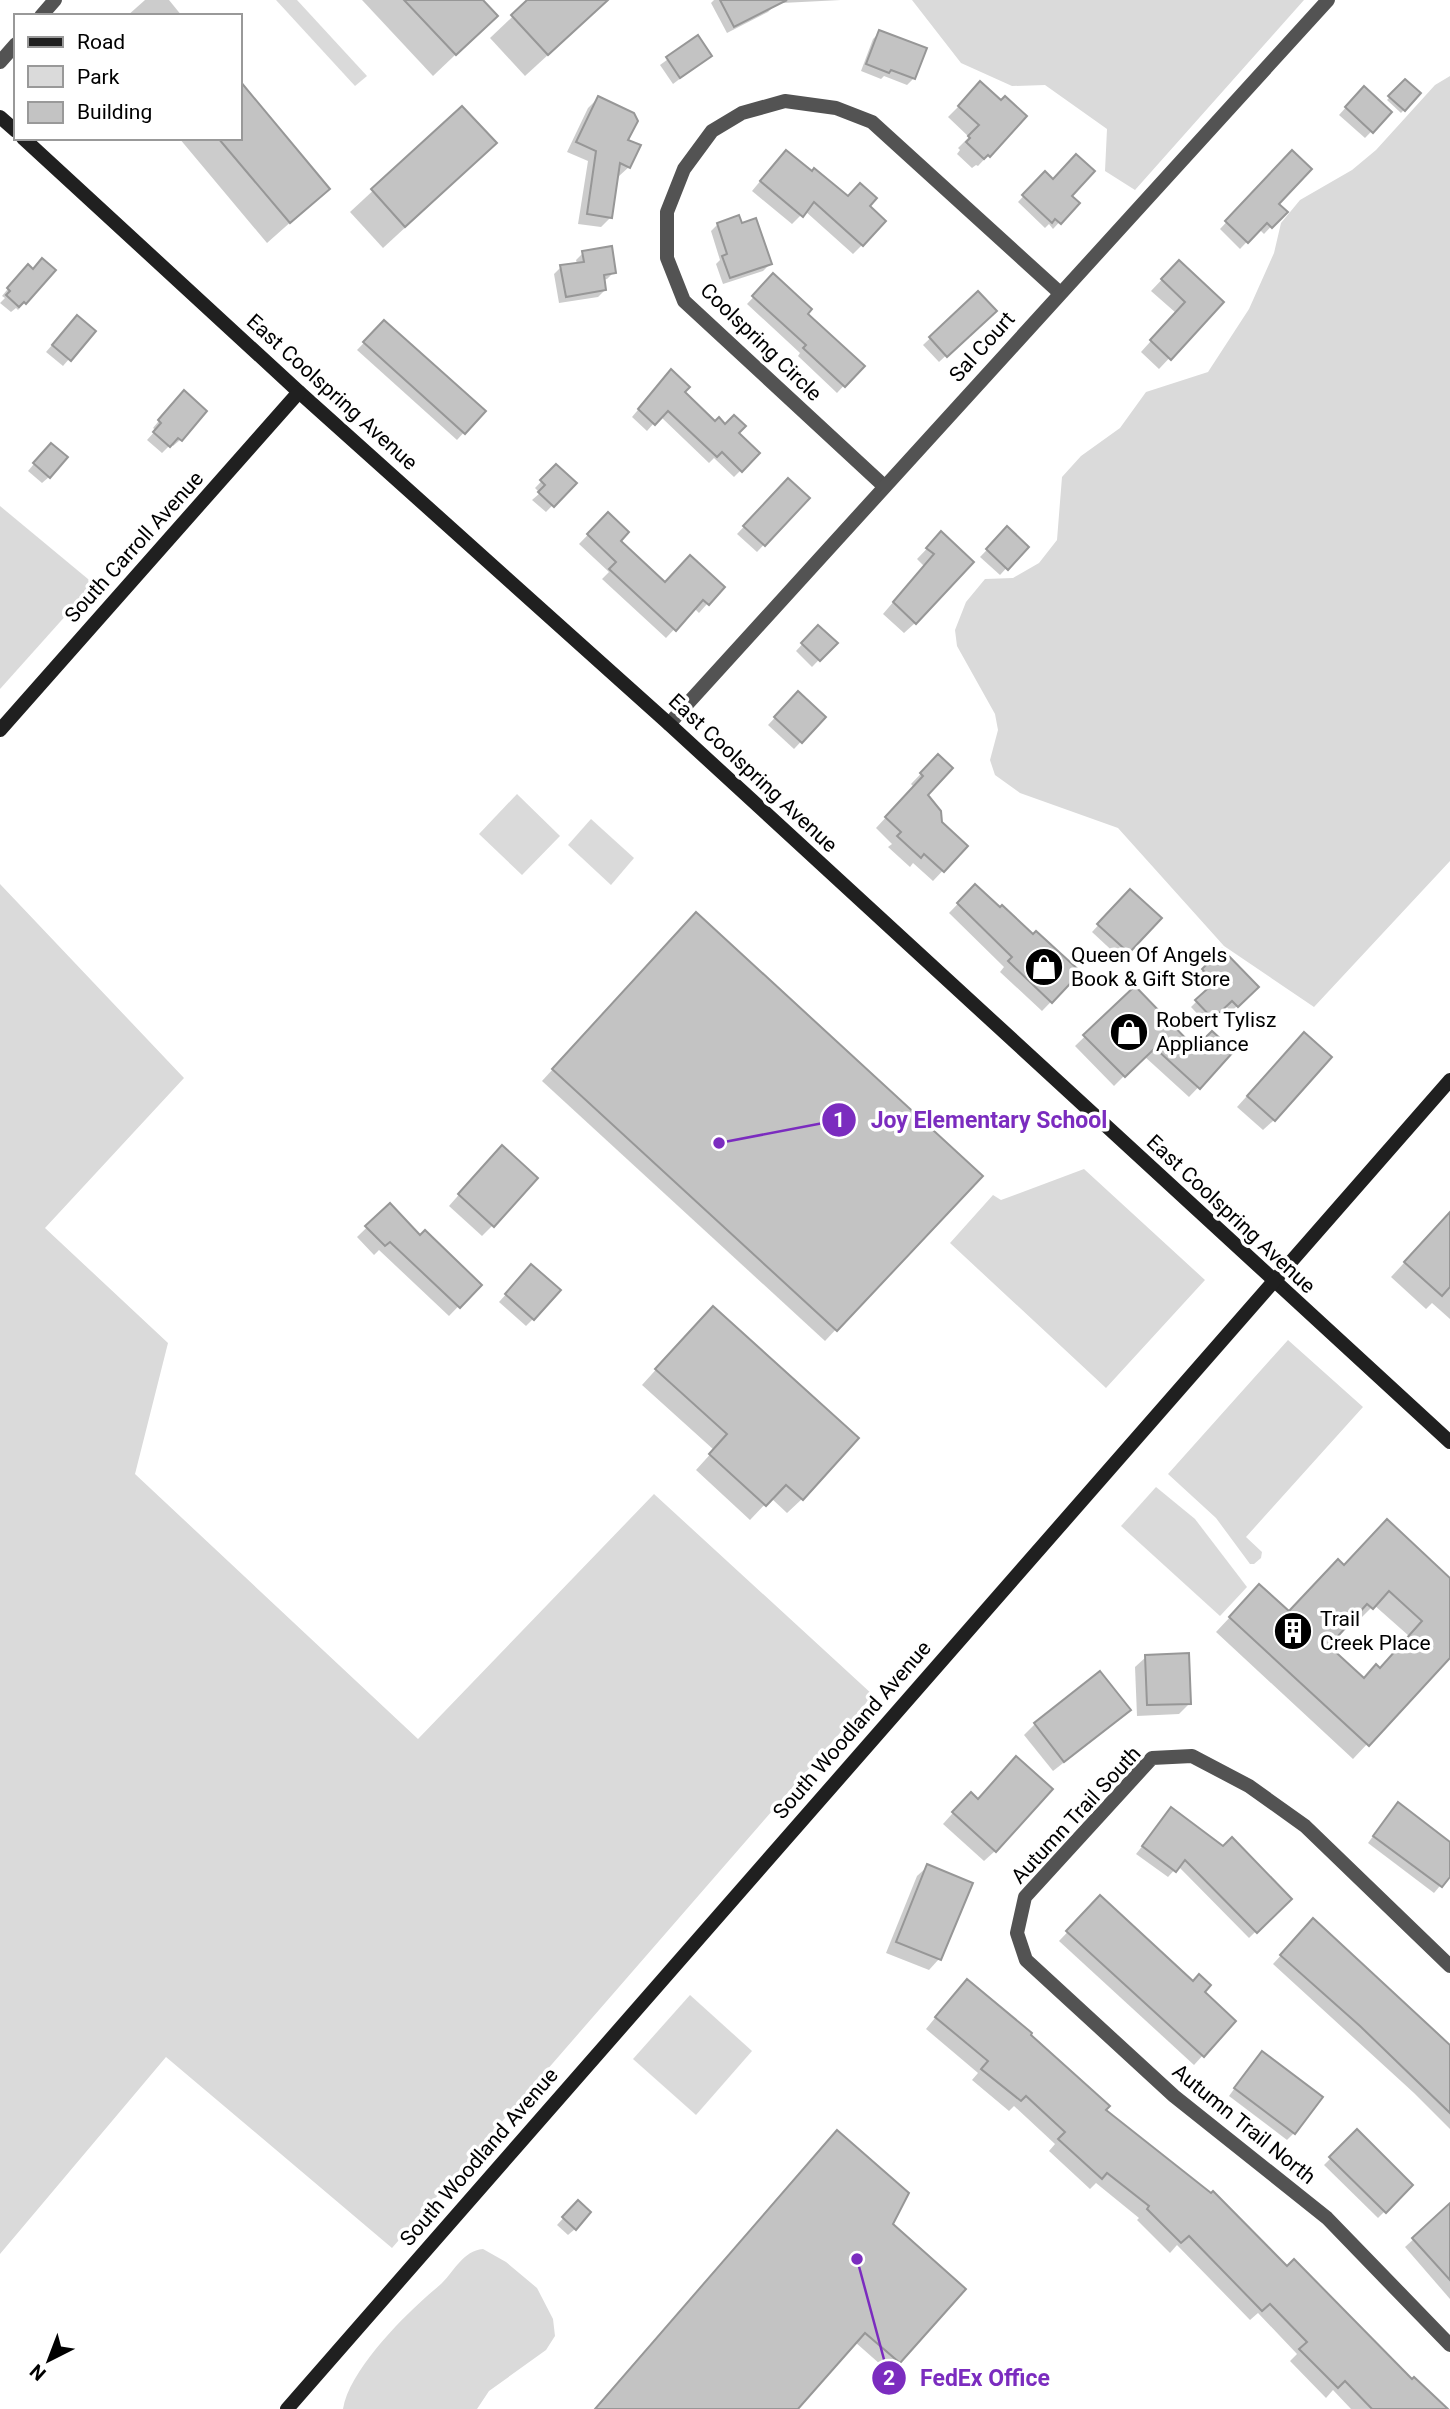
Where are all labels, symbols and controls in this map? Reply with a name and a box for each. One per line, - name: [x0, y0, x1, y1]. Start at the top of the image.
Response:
- legend: [14, 14, 242, 140]
- text: Road: [77, 30, 125, 54]
- text: Park: [77, 65, 120, 89]
- text: Building: [77, 100, 152, 124]
- street label: Coolspring Circle: [695, 278, 827, 406]
- street label: Sal Court: [944, 307, 1020, 387]
- street label: East Coolspring Avenue: [242, 309, 422, 475]
- street label: South Carroll Avenue: [60, 467, 208, 627]
- street label: East Coolspring Avenue: [664, 689, 842, 857]
- place label: Queen Of Angels Book & Gift Store: [1071, 943, 1230, 991]
- shop icon: Queen Of Angels Book & Gift Store: [1023, 946, 1065, 988]
- place label: Robert Tylisz Appliance: [1156, 1008, 1276, 1056]
- shop icon: Robert Tylisz Appliance: [1108, 1011, 1150, 1053]
- callout: Joy Elementary School: [821, 1098, 1121, 1142]
- text: Joy Elementary School: [871, 1107, 1107, 1134]
- text: 1: [833, 1108, 845, 1132]
- street label: East Coolspring Avenue: [1142, 1130, 1320, 1298]
- place label: Trail Creek Place: [1320, 1607, 1431, 1655]
- building icon: Trail Creek Place: [1272, 1610, 1314, 1652]
- street label: South Woodland Avenue: [768, 1636, 936, 1824]
- street label: Autumn Trail South: [1006, 1742, 1146, 1888]
- street label: Autumn Trail North: [1168, 2059, 1320, 2189]
- street label: South Woodland Avenue: [395, 2063, 563, 2251]
- north arrow: [14, 2325, 84, 2395]
- callout: FedEx Office: [871, 2356, 1064, 2400]
- text: N: [25, 2359, 51, 2385]
- text: FedEx Office: [920, 2365, 1050, 2392]
- text: 2: [883, 2366, 895, 2390]

